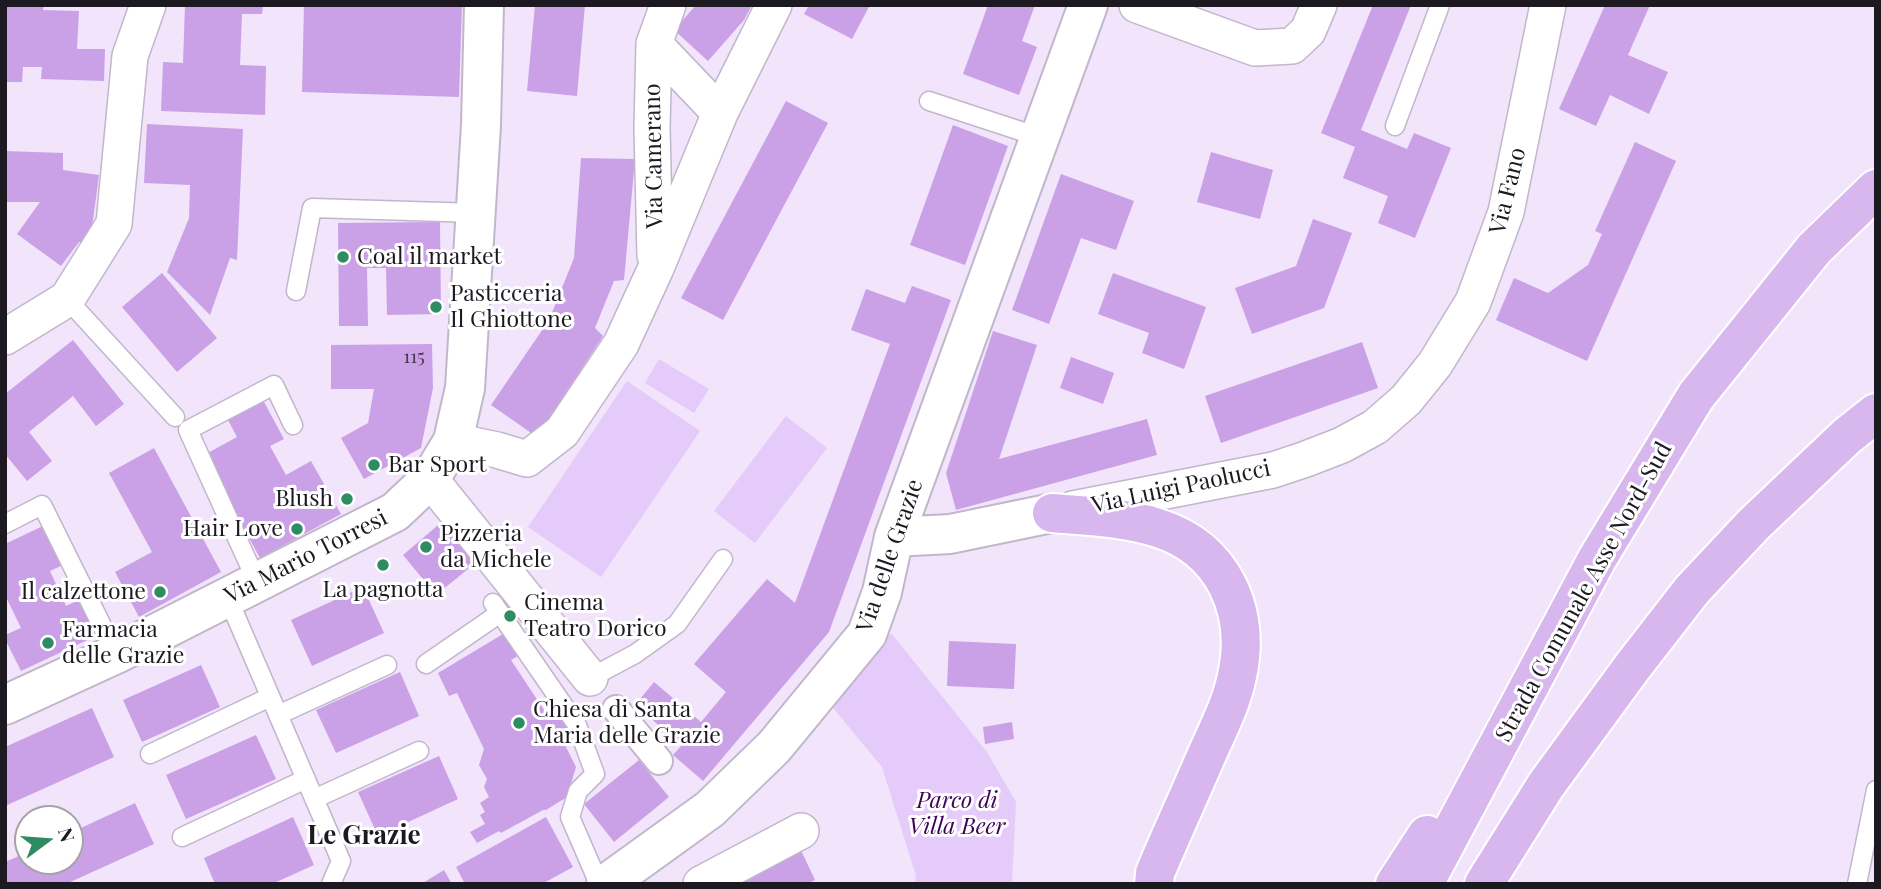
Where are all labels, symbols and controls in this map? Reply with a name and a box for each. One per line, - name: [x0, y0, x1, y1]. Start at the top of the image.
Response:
- street label: Via Camerano: [639, 83, 669, 229]
- street label: Via Fano: [1484, 145, 1532, 237]
- place label: Coal il market: [357, 243, 502, 271]
- marker: Coal il market: [335, 249, 351, 265]
- place label: Pasticceria Il Ghiottone: [450, 280, 572, 334]
- marker: Pasticceria Il Ghiottone: [428, 299, 444, 315]
- house number: 115: [403, 346, 425, 368]
- street label: Strada Comunale Asse Nord-Sud: [1490, 437, 1678, 747]
- place label: Bar Sport: [388, 451, 487, 479]
- street label: Via Luigi Paolucci: [1089, 455, 1273, 519]
- marker: Bar Sport: [366, 457, 382, 473]
- street label: Via delle Grazie: [851, 476, 929, 636]
- place label: Blush: [275, 485, 333, 513]
- marker: Blush: [339, 491, 355, 507]
- street label: Via Mario Torresi: [220, 504, 392, 610]
- place label: Hair Love: [183, 515, 283, 543]
- place label: Pizzeria da Michele: [440, 520, 552, 574]
- marker: Hair Love: [289, 521, 305, 537]
- marker: Pizzeria da Michele: [418, 539, 434, 555]
- marker: La pagnotta: [375, 557, 391, 573]
- place label: La pagnotta: [323, 576, 443, 604]
- place label: Il calzettone: [21, 578, 146, 606]
- marker: Il calzettone: [152, 584, 168, 600]
- place label: Cinema Teatro Dorico: [524, 589, 667, 643]
- marker: Cinema Teatro Dorico: [502, 608, 518, 624]
- place label: Farmacia delle Grazie: [62, 616, 184, 670]
- marker: Farmacia delle Grazie: [40, 635, 56, 651]
- place label: Chiesa di Santa Maria delle Grazie: [533, 696, 721, 750]
- marker: Chiesa di Santa Maria delle Grazie: [511, 715, 527, 731]
- park label: Parco di Villa Beer: [909, 787, 1005, 841]
- north arrow: [14, 805, 84, 875]
- district label: Le Grazie: [307, 820, 421, 852]
- text: N: [53, 825, 82, 845]

